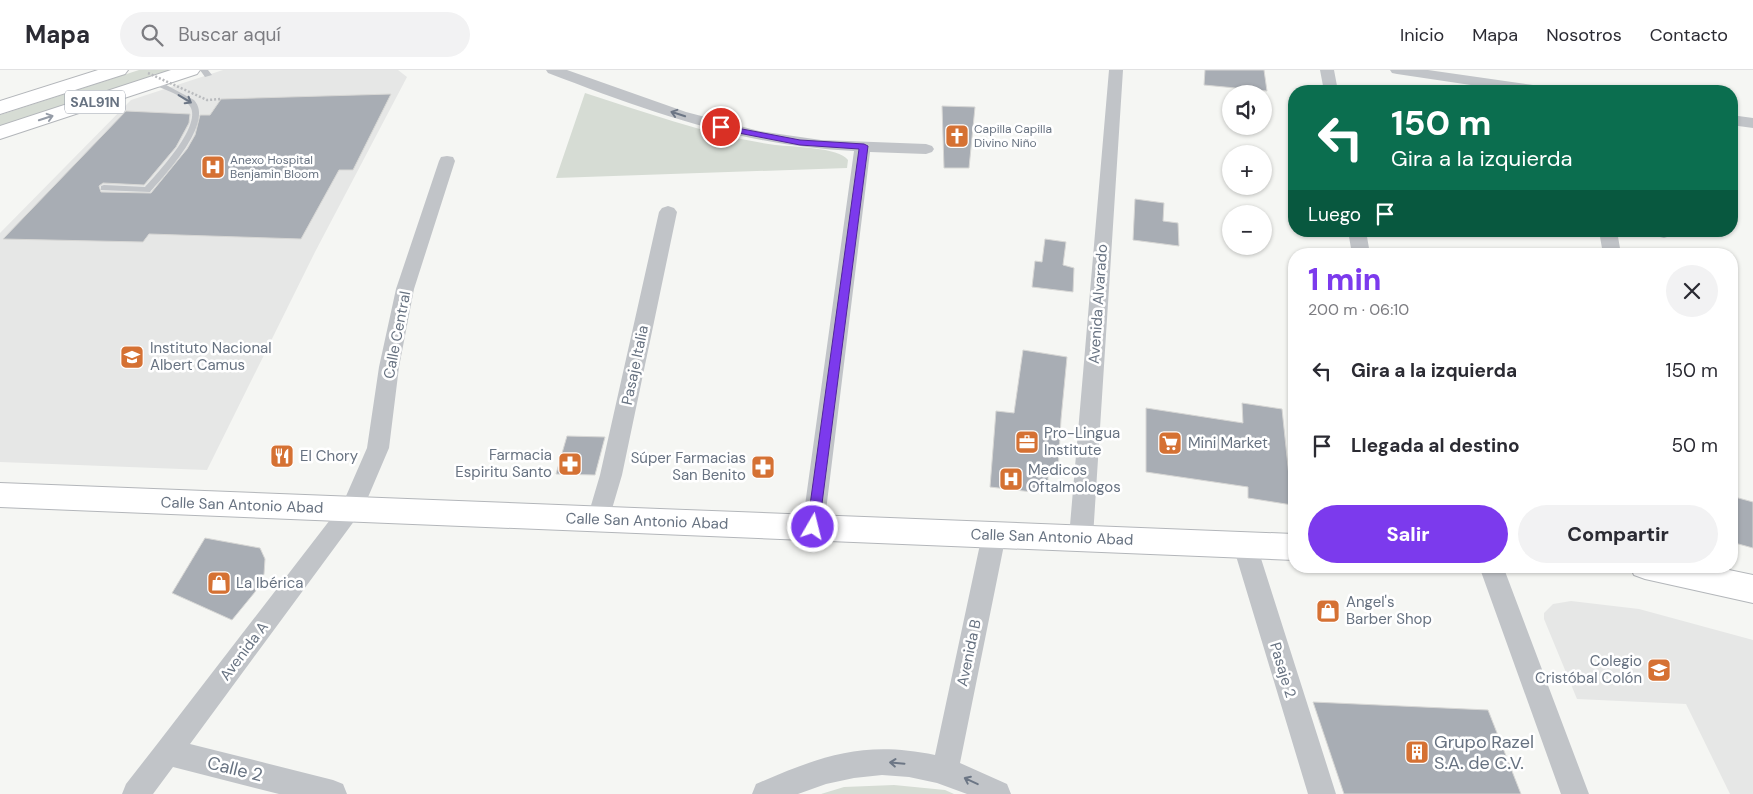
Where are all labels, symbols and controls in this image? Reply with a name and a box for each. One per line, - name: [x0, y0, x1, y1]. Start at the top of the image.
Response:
- search box: [120, 12, 470, 57]
- text: Mapa: [25, 19, 90, 50]
- icon: search: [138, 21, 166, 49]
- text: Buscar aquí: [178, 22, 281, 47]
- text: Inicio: [1400, 23, 1444, 47]
- text: Mapa: [1472, 23, 1518, 47]
- text: Nosotros: [1546, 23, 1622, 47]
- text: Contacto: [1650, 23, 1728, 47]
- map controls: [1222, 85, 1272, 255]
- button: sound: [1222, 85, 1272, 135]
- road number: SAL91N: [65, 91, 125, 114]
- one-way arrow: [177, 94, 191, 104]
- text: 150 m: [1391, 100, 1491, 146]
- icon: left: [1308, 105, 1373, 170]
- pin: [700, 106, 742, 148]
- one-way arrow: [671, 109, 687, 119]
- one-way arrow: [38, 113, 54, 122]
- icon: arrive: [707, 113, 735, 141]
- place label: Capilla Capilla Divino Niño: [974, 121, 1052, 151]
- church icon: Capilla Capilla Divino Niño: [944, 123, 970, 149]
- text: Gira a la izquierda: [1391, 144, 1572, 173]
- button: +: [1222, 145, 1272, 195]
- place label: Anexo Hospital Benjamin Bloom: [230, 152, 319, 182]
- hospital icon: Anexo Hospital Benjamin Bloom: [200, 154, 226, 180]
- icon: arrive: [1371, 200, 1399, 228]
- text: Luego: [1308, 202, 1361, 227]
- button: −: [1222, 205, 1272, 255]
- street label: Avenida Alvarado: [1084, 243, 1112, 365]
- text: 1 min: [1308, 260, 1381, 299]
- button: close: [1666, 265, 1718, 317]
- street label: Calle Central: [379, 289, 415, 381]
- text: 200 m · 06:10: [1308, 299, 1409, 320]
- street label: Pasaje Italia: [617, 323, 653, 407]
- place label: Instituto Nacional Albert Camus: [150, 338, 272, 375]
- school or university icon: Instituto Nacional Albert Camus: [119, 344, 145, 370]
- icon: left: [1308, 357, 1336, 385]
- text: Gira a la izquierda: [1351, 358, 1517, 383]
- text: 150 m: [1666, 358, 1718, 383]
- place label: Pro-Lingua Institute: [1044, 423, 1120, 460]
- office icon: Pro-Lingua Institute: [1014, 429, 1040, 455]
- supermarket icon: Mini Market: [1157, 430, 1183, 456]
- icon: arrive: [1308, 432, 1336, 460]
- place label: Mini Market: [1188, 433, 1268, 453]
- text: Llegada al destino: [1351, 433, 1520, 458]
- text: 50 m: [1671, 433, 1718, 458]
- restaurant icon: El Chory: [269, 443, 295, 469]
- place label: Farmacia Espiritu Santo: [455, 445, 552, 482]
- place label: El Chory: [300, 446, 359, 466]
- place label: Súper Farmacias San Benito: [631, 448, 746, 485]
- pharmacy icon: Farmacia Espiritu Santo: [557, 451, 583, 477]
- pharmacy icon: Súper Farmacias San Benito: [750, 454, 776, 480]
- place label: Medicos Oftalmologos: [1028, 460, 1121, 497]
- hospital icon: Medicos Oftalmologos: [998, 466, 1024, 492]
- street label: Calle San Antonio Abad: [160, 492, 324, 518]
- position arrow: [786, 500, 838, 552]
- button: Salir: [1308, 505, 1508, 563]
- button: Compartir: [1518, 505, 1718, 563]
- street label: Calle San Antonio Abad: [565, 508, 729, 534]
- street label: Calle San Antonio Abad: [970, 524, 1134, 550]
- shop icon: La Ibérica: [206, 570, 232, 596]
- place label: La Ibérica: [236, 573, 303, 593]
- place label: Angel's Barber Shop: [1346, 592, 1432, 629]
- shop icon: Angel's Barber Shop: [1315, 598, 1341, 624]
- street label: Avenida A: [215, 617, 273, 685]
- street label: Avenida B: [952, 618, 986, 688]
- street label: Pasaje 2: [1265, 640, 1301, 700]
- place label: Colegio Cristóbal Colón: [1535, 651, 1642, 688]
- school or university icon: Colegio Cristóbal Colón: [1646, 657, 1672, 683]
- place label: Grupo Razel S.A. de C.V.: [1434, 730, 1534, 775]
- building icon: Grupo Razel S.A. de C.V.: [1404, 739, 1430, 765]
- street label: Calle 2: [205, 751, 265, 787]
- one-way arrow: [889, 758, 905, 767]
- one-way arrow: [964, 776, 979, 785]

